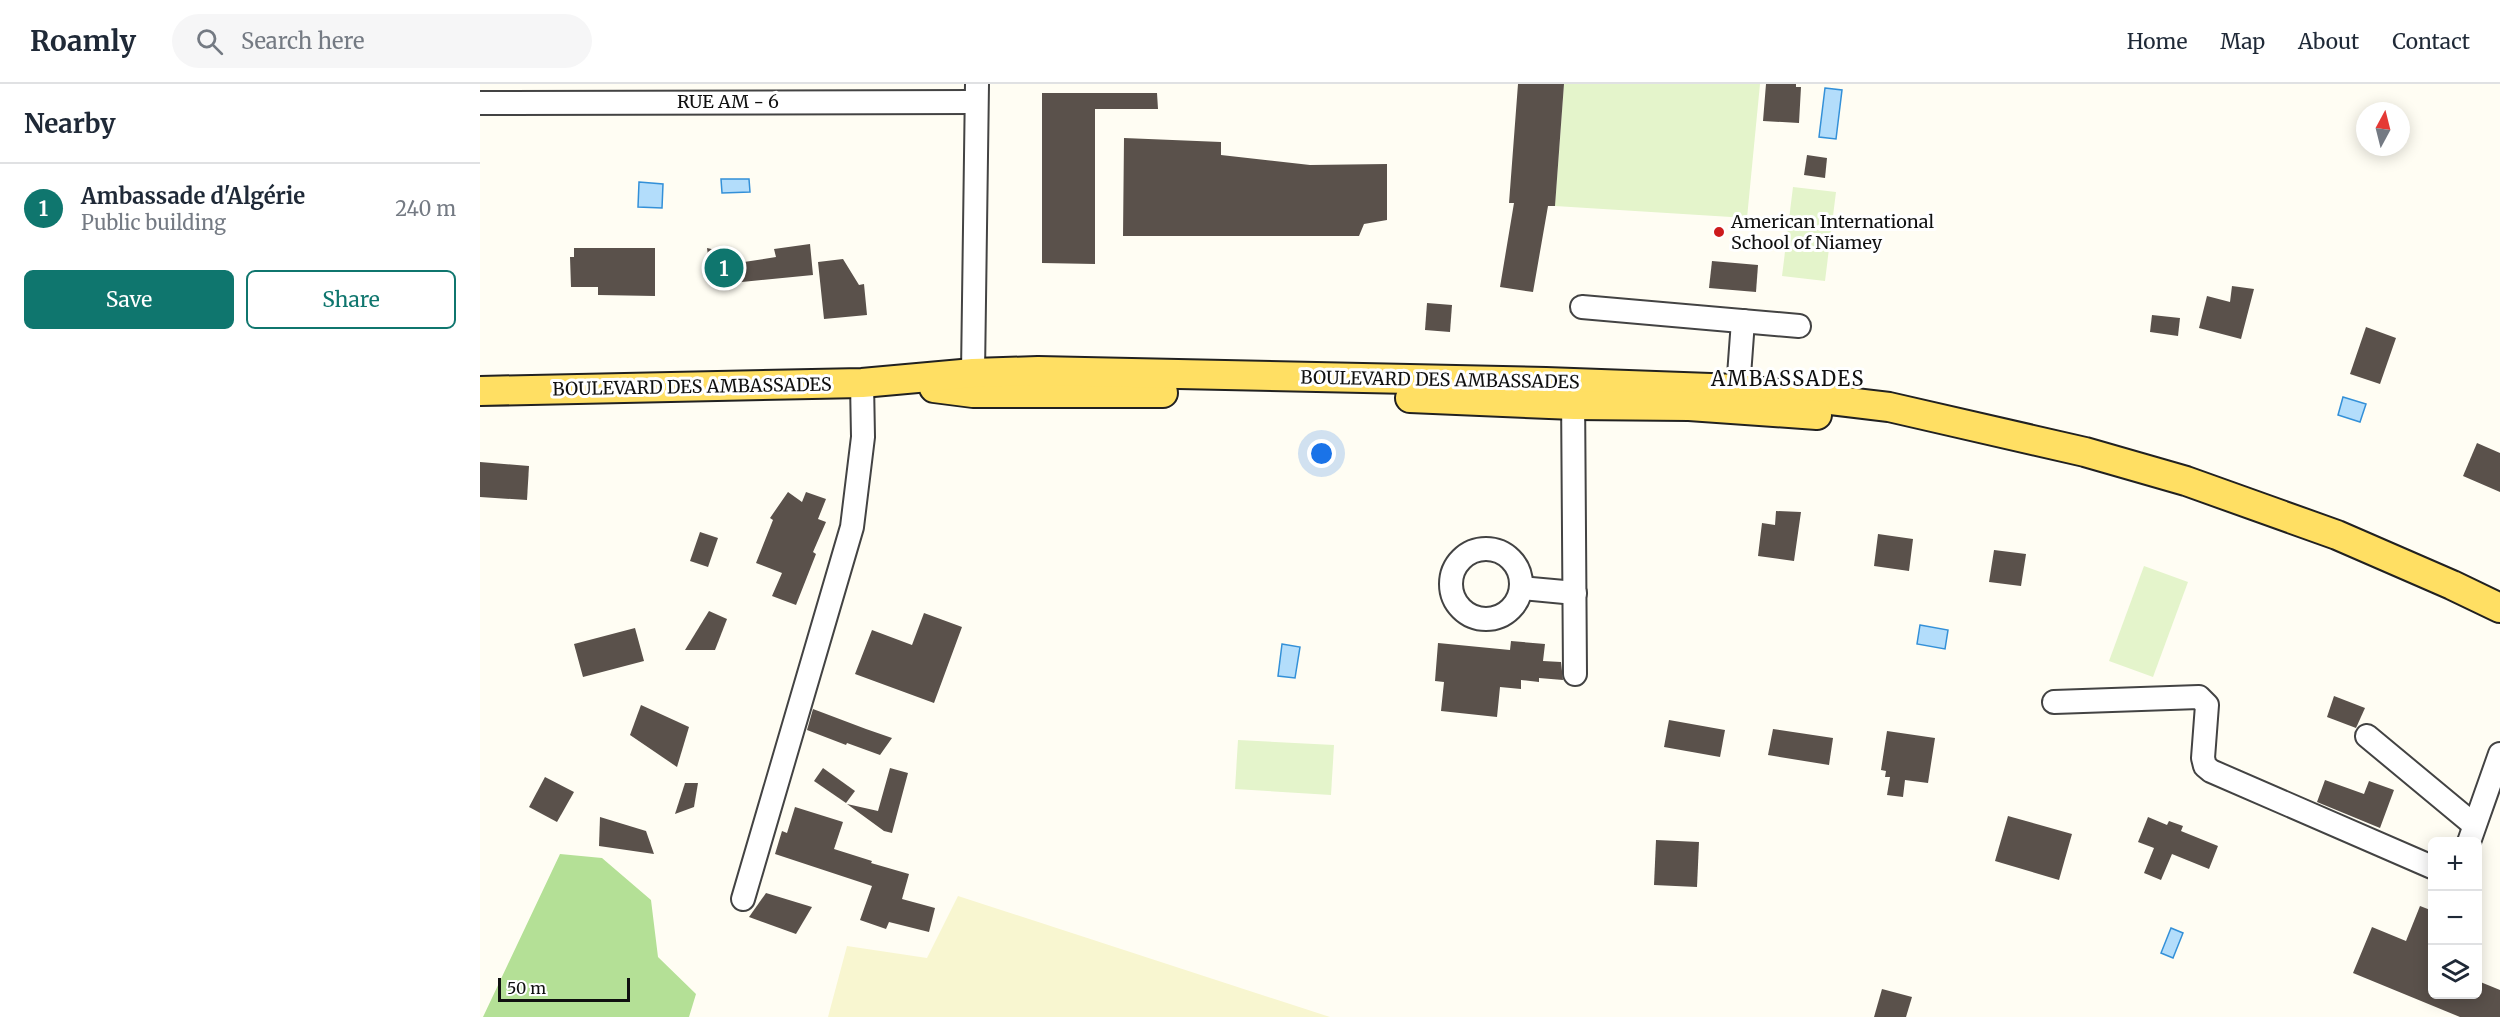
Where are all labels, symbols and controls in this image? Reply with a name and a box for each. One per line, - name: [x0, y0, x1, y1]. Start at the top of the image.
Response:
- search box: [172, 14, 592, 68]
- text: Roamly: [30, 23, 136, 59]
- icon: search: [193, 25, 226, 58]
- text: Search here: [241, 27, 364, 55]
- text: Home: [2127, 28, 2187, 55]
- text: Map: [2220, 28, 2265, 55]
- text: About: [2298, 28, 2359, 55]
- text: Contact: [2392, 28, 2470, 55]
- street label: RUE AM - 6: [677, 90, 779, 113]
- north arrow: [2356, 102, 2410, 156]
- text: Nearby: [24, 107, 116, 140]
- text: Ambassade d'Algérie: [81, 182, 305, 210]
- text: 1: [39, 196, 48, 221]
- text: 240 m: [395, 196, 456, 221]
- text: Public building: [81, 210, 226, 235]
- place label: American International School of Niamey: [1730, 210, 1935, 254]
- marker: American International School of Niamey: [1712, 225, 1726, 239]
- pin: 1: [704, 246, 744, 291]
- button: Save: [24, 270, 234, 329]
- button: Share: [246, 270, 456, 329]
- street label: BOULEVARD DES AMBASSADES: [1300, 366, 1580, 393]
- district label: AMBASSADES: [1710, 366, 1865, 391]
- street label: BOULEVARD DES AMBASSADES: [552, 373, 832, 400]
- your location: [1307, 439, 1336, 468]
- map controls: [2428, 837, 2482, 999]
- button: +: [2428, 837, 2482, 891]
- button: −: [2428, 891, 2482, 945]
- button: layers: [2428, 945, 2482, 999]
- scale bar: [498, 975, 630, 1002]
- text: 50 m: [507, 978, 546, 998]

